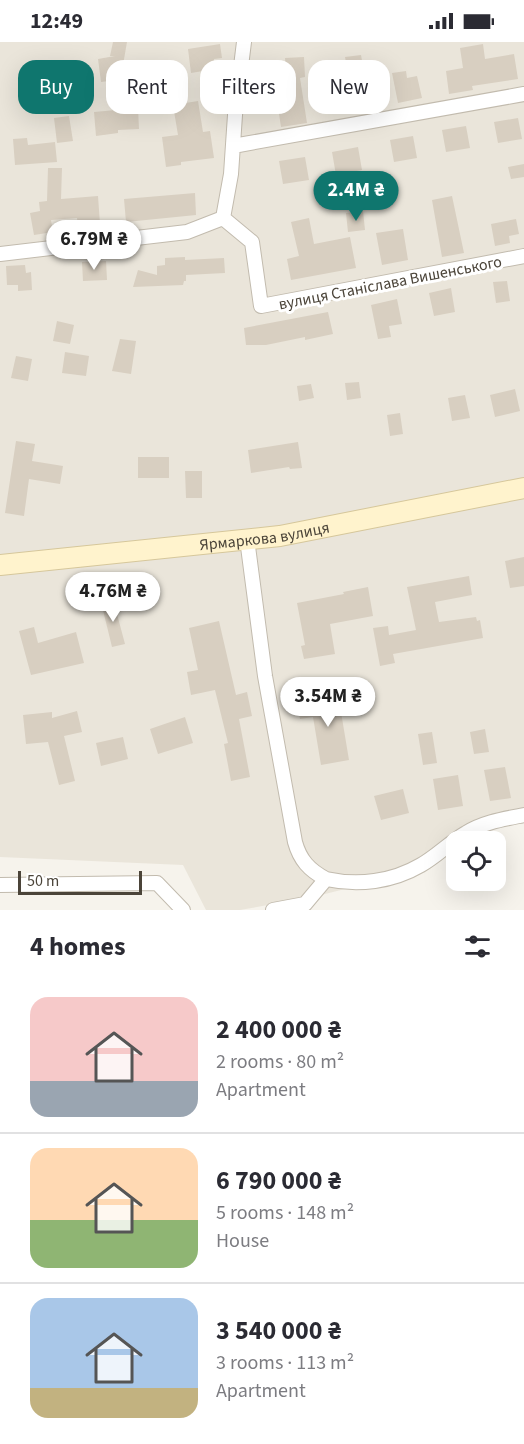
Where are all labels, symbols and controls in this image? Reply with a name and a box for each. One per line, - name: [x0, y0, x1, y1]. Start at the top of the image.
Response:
- text: 12:49: [30, 5, 83, 37]
- chip: Buy: [18, 60, 94, 114]
- chip: Rent: [106, 60, 188, 114]
- chip: Filters: [200, 60, 296, 114]
- chip: New: [308, 60, 390, 114]
- pin: 2.4M ₴: [307, 171, 405, 222]
- text: 2.4M ₴: [328, 176, 384, 204]
- pin: 6.79M ₴: [39, 220, 149, 271]
- text: 6.79M ₴: [60, 225, 128, 253]
- street label: вулиця Станіслава Вишенського: [277, 251, 504, 315]
- street label: Ярмаркова вулиця: [198, 517, 332, 556]
- pin: 4.76M ₴: [58, 572, 168, 623]
- text: 4.76M ₴: [79, 577, 147, 605]
- pin: 3.54M ₴: [273, 677, 383, 728]
- text: 3.54M ₴: [294, 682, 362, 710]
- map controls: [446, 831, 506, 891]
- button: locate: [446, 831, 506, 891]
- scale bar: [18, 868, 142, 896]
- text: 50 m: [27, 870, 59, 892]
- text: 4 homes: [30, 928, 125, 965]
- icon: filters: [461, 930, 494, 963]
- text: 2 400 000 ₴: [216, 1011, 341, 1048]
- icon: home: [78, 1021, 150, 1093]
- text: 2 rooms · 80 m²: [216, 1048, 344, 1076]
- text: Apartment: [216, 1076, 306, 1104]
- text: 6 790 000 ₴: [216, 1162, 341, 1199]
- icon: home: [78, 1172, 150, 1244]
- text: 5 rooms · 148 m²: [216, 1199, 354, 1227]
- text: House: [216, 1227, 269, 1255]
- text: 3 540 000 ₴: [216, 1312, 341, 1349]
- icon: home: [78, 1322, 150, 1394]
- text: 3 rooms · 113 m²: [216, 1349, 354, 1377]
- text: Apartment: [216, 1377, 306, 1405]

